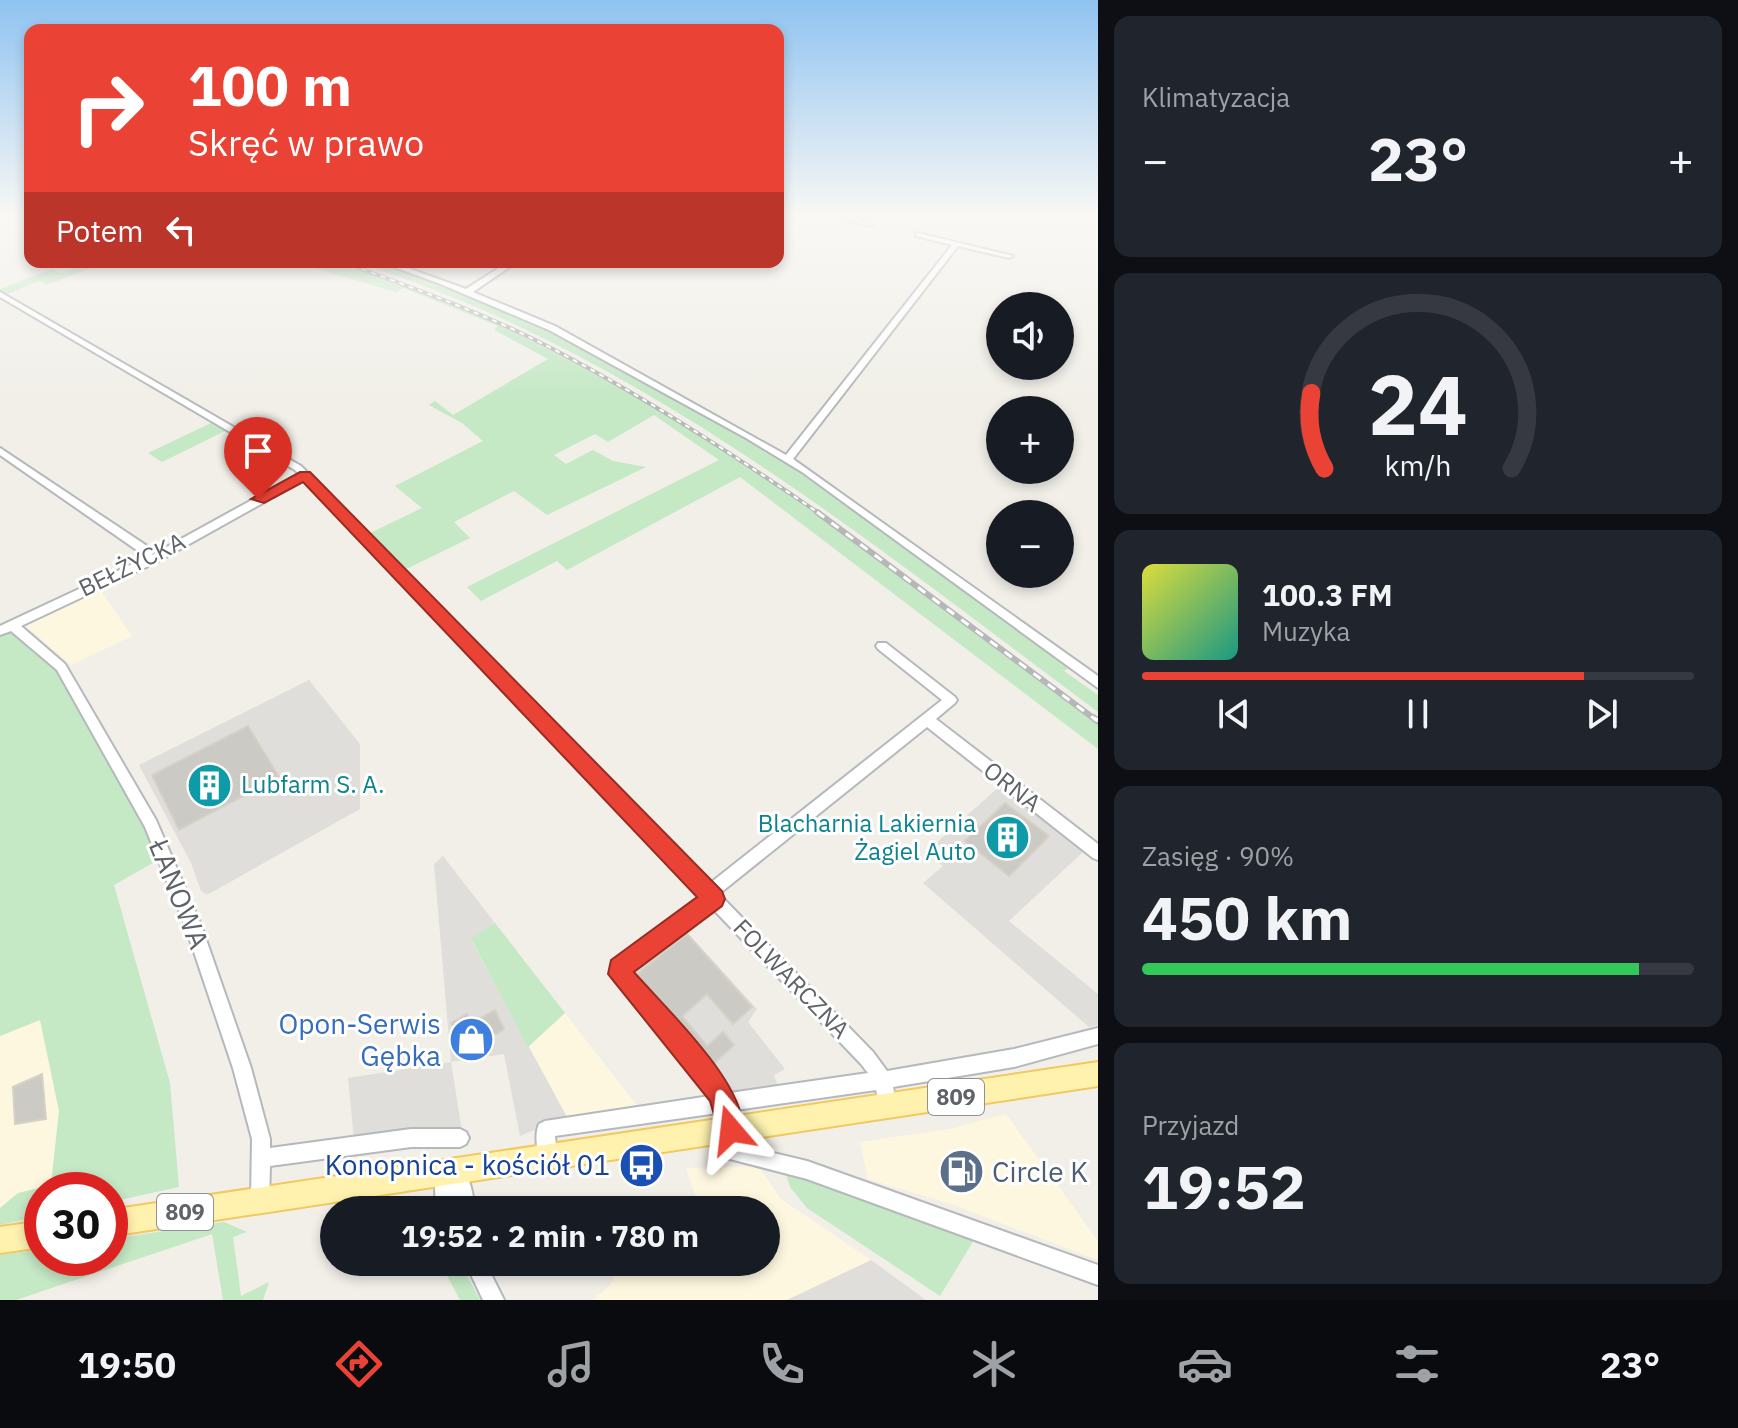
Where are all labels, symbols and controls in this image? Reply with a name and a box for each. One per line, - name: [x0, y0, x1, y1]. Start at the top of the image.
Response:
- text: 100 m: [188, 49, 352, 121]
- icon: right: [56, 56, 160, 160]
- text: Klimatyzacja: [1142, 80, 1290, 114]
- text: Skręć w prawo: [188, 119, 424, 166]
- text: 23°: [1368, 119, 1468, 198]
- text: −: [1142, 131, 1168, 188]
- text: +: [1668, 131, 1694, 188]
- icon: left: [159, 208, 203, 252]
- text: Potem: [56, 211, 143, 250]
- map controls: [986, 292, 1074, 588]
- button: sound: [986, 292, 1074, 380]
- text: 24: [1368, 350, 1468, 458]
- button: +: [986, 396, 1074, 484]
- pin: [224, 417, 292, 499]
- icon: arrive: [236, 429, 280, 473]
- text: km/h: [1384, 447, 1452, 484]
- button: −: [986, 500, 1074, 588]
- street label: BEŁŻYCKA: [73, 525, 190, 604]
- text: 100.3 FM: [1262, 575, 1393, 614]
- text: Muzyka: [1262, 614, 1350, 648]
- icon: previous: [1212, 692, 1256, 736]
- icon: pause: [1396, 692, 1440, 736]
- icon: next: [1580, 692, 1624, 736]
- street label: ORNA: [977, 754, 1048, 819]
- building icon: Lubfarm S. A.: [186, 761, 234, 809]
- place label: Lubfarm S. A.: [241, 768, 385, 800]
- place label: Blacharnia Lakiernia Żagiel Auto: [758, 807, 976, 867]
- building icon: Blacharnia Lakiernia Żagiel Auto: [983, 814, 1031, 862]
- street label: ŁANOWA: [140, 833, 218, 954]
- text: Zasięg · 90%: [1142, 839, 1294, 873]
- text: 450 km: [1142, 878, 1352, 957]
- street label: FOLWARCZNA: [727, 912, 857, 1045]
- place label: Opon-Serwis Gębka: [279, 1005, 441, 1074]
- shop icon: Opon-Serwis Gębka: [448, 1016, 496, 1064]
- road number: 809: [928, 1079, 984, 1115]
- position arrow: [689, 1088, 773, 1172]
- text: Przyjazd: [1142, 1108, 1239, 1142]
- bus stop icon: Konopnica - kościół 01: [617, 1141, 665, 1189]
- place label: Konopnica - kościół 01: [325, 1146, 610, 1183]
- text: 19:52: [1142, 1147, 1306, 1226]
- fuel station icon: Circle K: [937, 1148, 985, 1196]
- place label: Circle K: [992, 1153, 1088, 1190]
- speed limit sign: 30: [24, 1172, 128, 1276]
- road number: 809: [157, 1194, 213, 1230]
- text: 19:52 · 2 min · 780 m: [401, 1216, 699, 1255]
- icon: directions: [331, 1336, 387, 1392]
- icon: music: [543, 1336, 599, 1392]
- icon: phone: [754, 1336, 810, 1392]
- icon: climate: [966, 1336, 1022, 1392]
- icon: car: [1177, 1336, 1233, 1392]
- icon: filters: [1389, 1336, 1445, 1392]
- text: 19:50: [78, 1341, 176, 1388]
- text: 23°: [1600, 1341, 1660, 1388]

